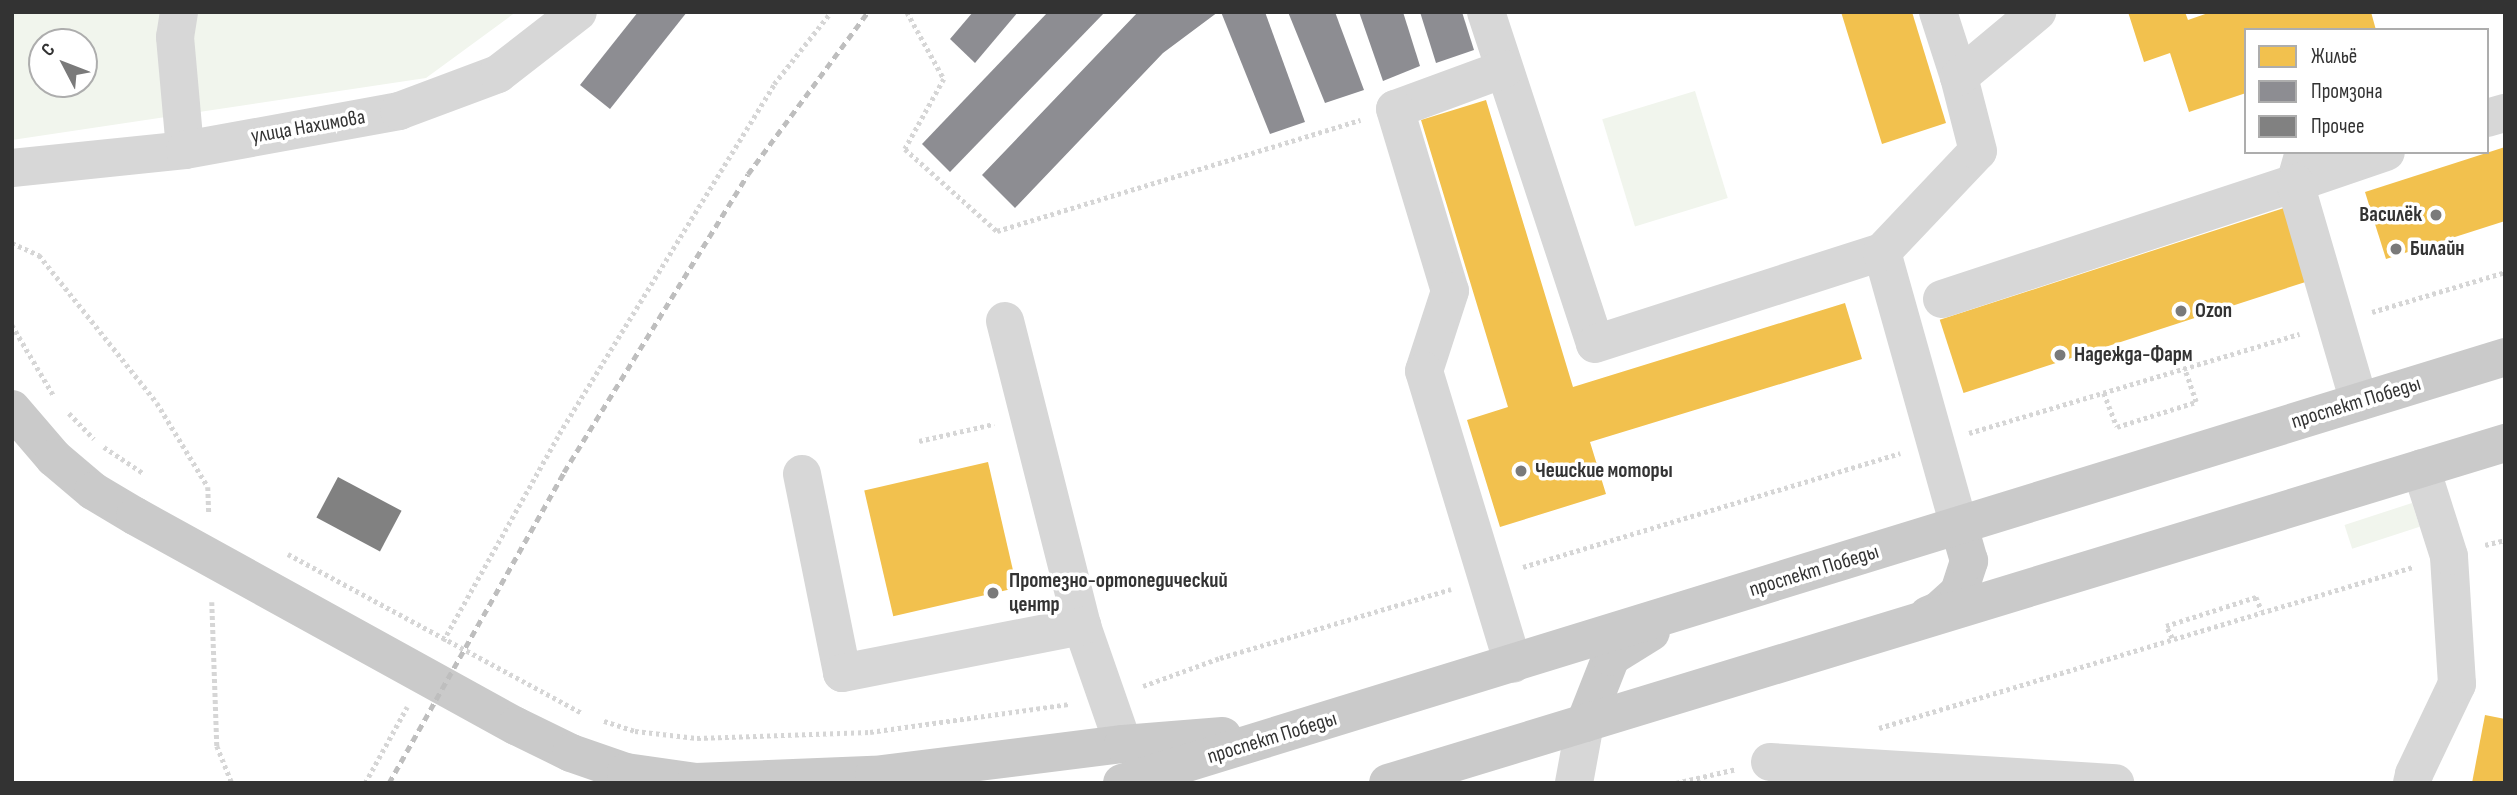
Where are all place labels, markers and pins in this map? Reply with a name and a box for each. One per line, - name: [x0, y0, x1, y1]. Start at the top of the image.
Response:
- place label: Василёк: [2359, 202, 2422, 228]
- marker: Василёк: [2428, 207, 2444, 223]
- place label: Билайн: [2410, 236, 2464, 262]
- marker: Билайн: [2388, 241, 2404, 257]
- place label: Ozon: [2195, 298, 2232, 324]
- marker: Ozon: [2173, 303, 2189, 319]
- place label: Надежда-Фарм: [2074, 342, 2193, 368]
- marker: Надежда-Фарм: [2052, 347, 2068, 363]
- place label: Чешские моторы: [1535, 458, 1673, 484]
- marker: Чешские моторы: [1513, 463, 1529, 479]
- place label: Протезно-ортопедический центр: [1009, 568, 1228, 618]
- marker: Протезно-ортопедический центр: [983, 583, 1003, 603]

